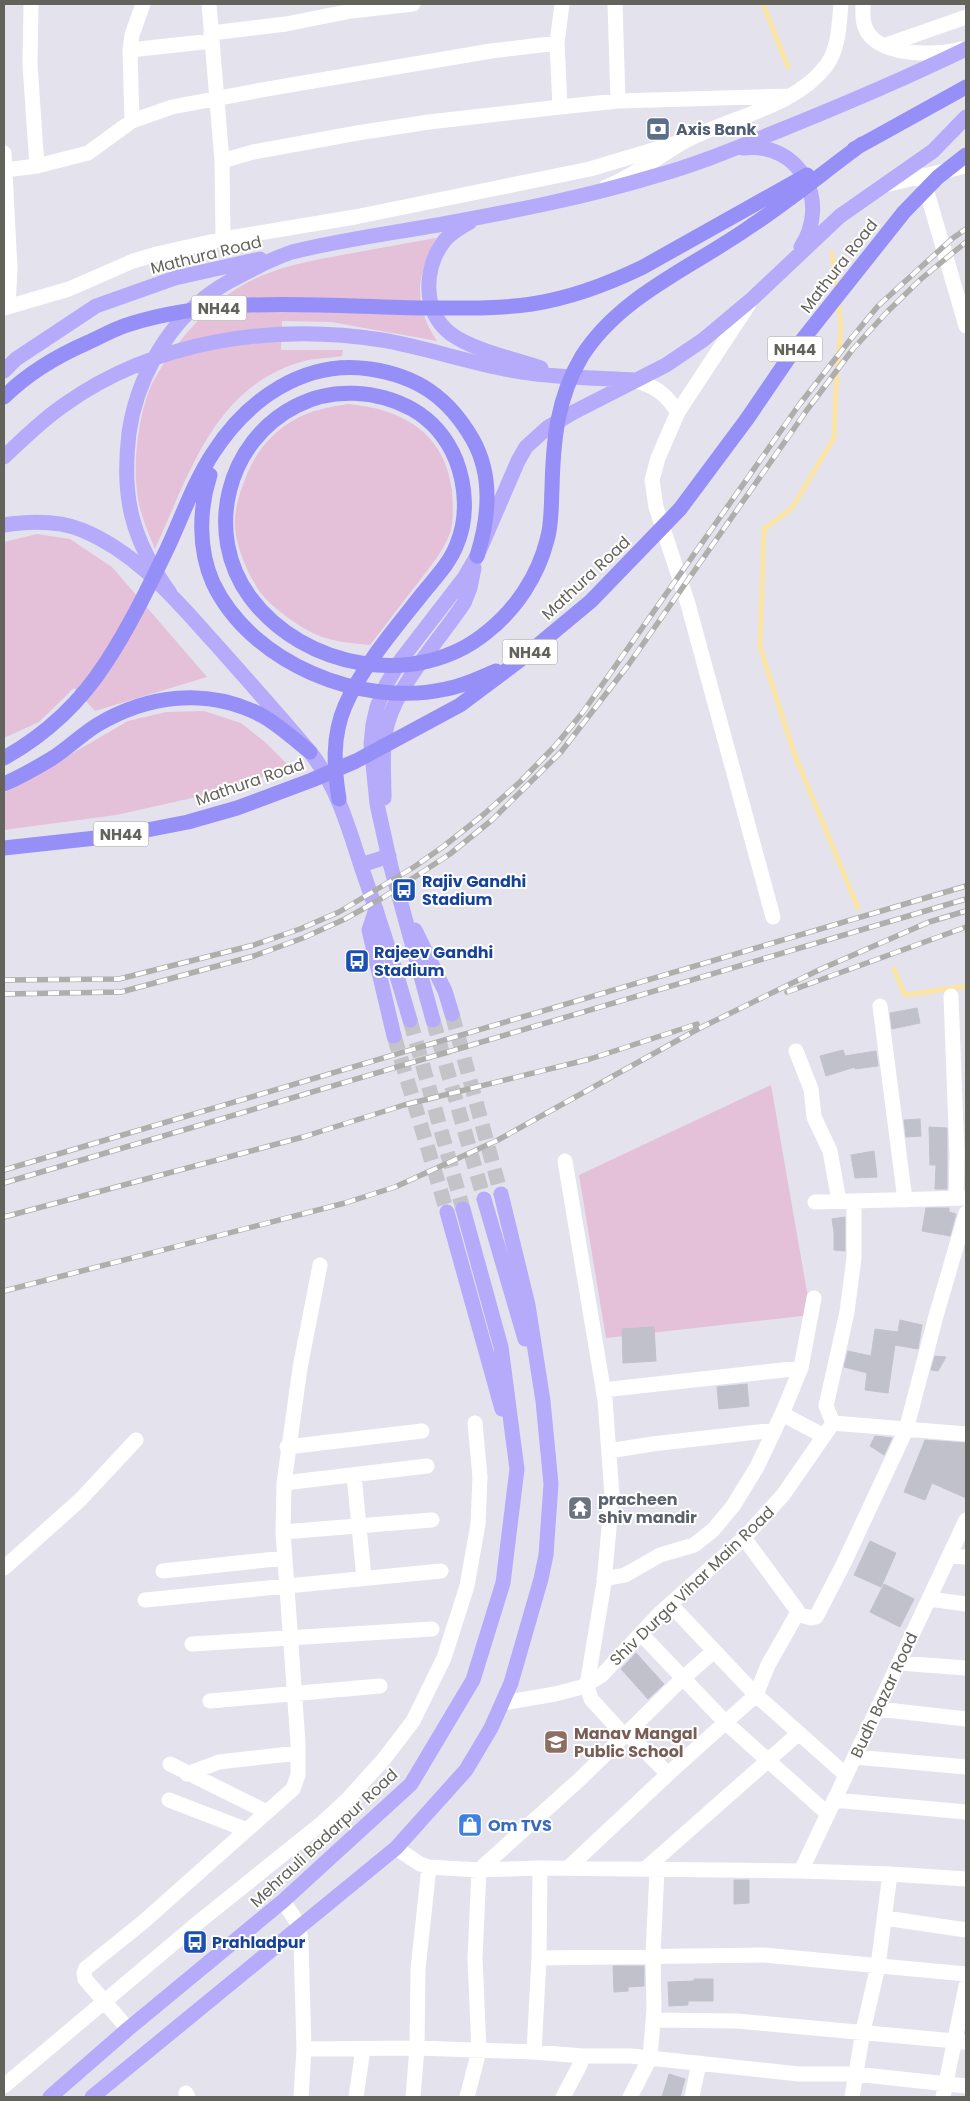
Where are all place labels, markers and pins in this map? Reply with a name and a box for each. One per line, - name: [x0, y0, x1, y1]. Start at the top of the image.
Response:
- bank icon: Axis Bank: [645, 116, 671, 142]
- place label: Axis Bank: [676, 118, 756, 141]
- place label: Rajiv Gandhi Stadium: [422, 870, 526, 911]
- bus stop icon: Rajiv Gandhi Stadium: [391, 877, 417, 903]
- place label: Rajeev Gandhi Stadium: [374, 941, 493, 982]
- bus stop icon: Rajeev Gandhi Stadium: [344, 948, 370, 974]
- place label: pracheen shiv mandir: [598, 1488, 697, 1529]
- temple icon: pracheen shiv mandir: [567, 1495, 593, 1521]
- place label: Manav Mangal Public School: [574, 1722, 697, 1763]
- school or university icon: Manav Mangal Public School: [543, 1729, 569, 1755]
- shop icon: Om TVS: [457, 1812, 483, 1838]
- place label: Om TVS: [488, 1814, 552, 1837]
- bus stop icon: Prahladpur: [182, 1929, 208, 1955]
- place label: Prahladpur: [212, 1931, 306, 1954]

